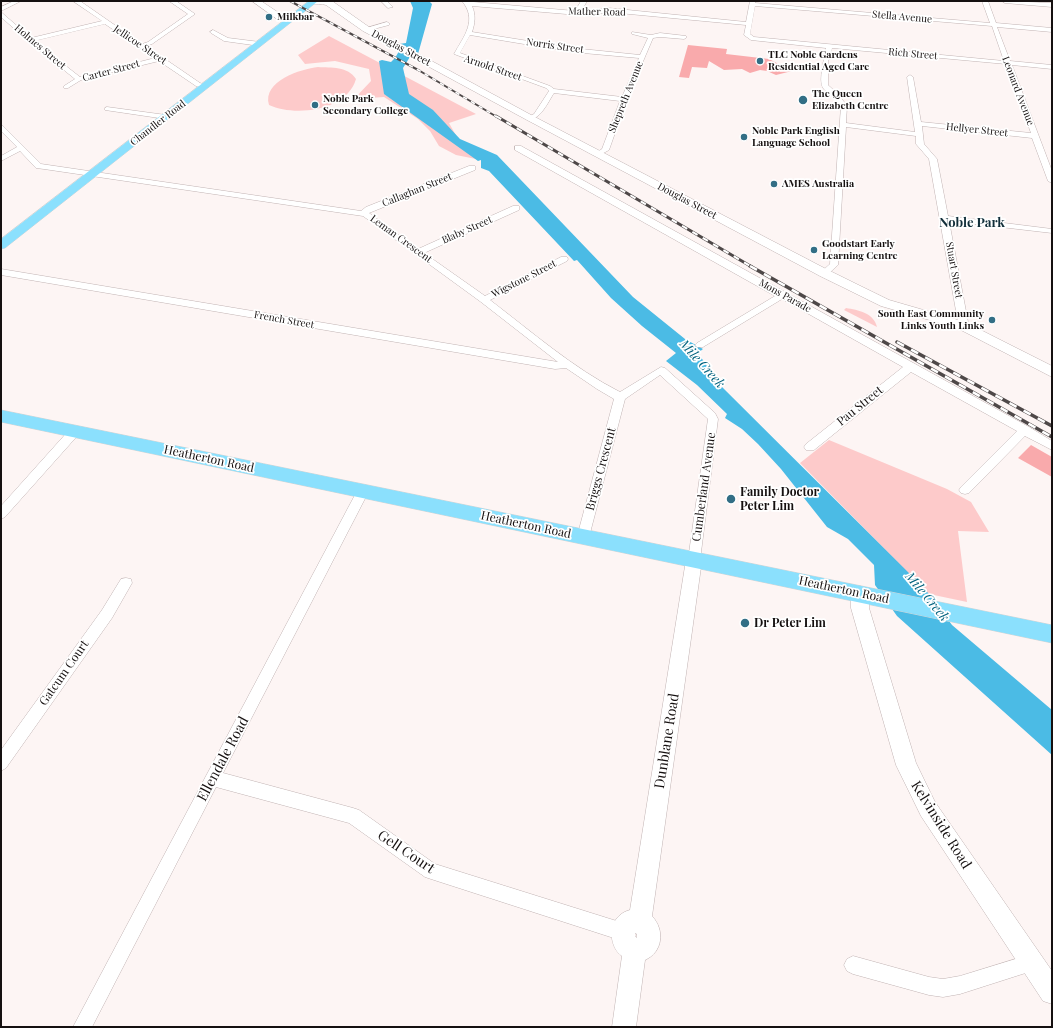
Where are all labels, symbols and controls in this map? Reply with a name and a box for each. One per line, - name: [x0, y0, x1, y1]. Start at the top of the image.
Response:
- street label: Mather Road: [568, 5, 626, 19]
- street label: Stella Avenue: [871, 8, 933, 26]
- place label: Milkbar: [277, 11, 314, 23]
- marker: Milkbar: [264, 12, 274, 22]
- street label: Holmes Street: [12, 22, 68, 72]
- street label: Jellicoe Street: [111, 23, 169, 67]
- street label: Douglas Street: [369, 27, 433, 69]
- street label: Norris Street: [525, 36, 585, 56]
- street label: Rich Street: [888, 46, 938, 62]
- place label: TLC Noble Gardens Residential Aged Care: [768, 49, 869, 72]
- street label: Arnold Street: [463, 53, 523, 83]
- street label: Leonard Avenue: [999, 55, 1037, 127]
- marker: TLC Noble Gardens Residential Aged Care: [755, 56, 765, 66]
- street label: Carter Street: [81, 58, 141, 84]
- street label: Shepreth Avenue: [606, 59, 646, 135]
- place label: The Queen Elizabeth Centre: [812, 88, 889, 112]
- place label: Noble Park Secondary College: [323, 93, 408, 116]
- marker: The Queen Elizabeth Centre: [797, 94, 809, 106]
- street label: Chandler Road: [128, 98, 188, 148]
- marker: Noble Park Secondary College: [310, 100, 320, 110]
- street label: Hellyer Street: [946, 121, 1008, 139]
- place label: Noble Park English Language School: [752, 125, 840, 148]
- marker: Noble Park English Language School: [739, 132, 749, 142]
- street label: Callaghan Street: [380, 171, 454, 209]
- place label: AMES Australia: [782, 178, 854, 190]
- marker: AMES Australia: [769, 179, 779, 189]
- street label: Douglas Street: [655, 180, 719, 222]
- street label: Leman Crescent: [368, 213, 434, 265]
- street label: Blaby Street: [440, 214, 494, 246]
- district label: Noble Park: [939, 215, 1005, 231]
- place label: Goodstart Early Learning Centre: [822, 238, 897, 262]
- street label: Stuart Street: [943, 241, 965, 299]
- marker: Goodstart Early Learning Centre: [809, 245, 819, 255]
- street label: Wigstone Street: [490, 258, 558, 300]
- street label: Mons Parade: [757, 277, 813, 315]
- place label: South East Community Links Youth Links: [878, 308, 984, 332]
- street label: French Street: [253, 309, 315, 331]
- marker: South East Community Links Youth Links: [987, 315, 997, 325]
- water label: Mile Creek: [676, 337, 728, 391]
- street label: Pau Street: [834, 383, 886, 429]
- street label: Briggs Crescent: [583, 426, 619, 512]
- street label: Cumberland Avenue: [689, 432, 719, 542]
- street label: Heatherton Road: [163, 442, 255, 476]
- place label: Family Doctor Peter Lim: [740, 485, 819, 513]
- marker: Family Doctor Peter Lim: [725, 493, 737, 505]
- street label: Heatherton Road: [480, 508, 572, 542]
- water label: Mile Creek: [902, 569, 952, 625]
- street label: Heatherton Road: [798, 573, 890, 607]
- place label: Dr Peter Lim: [754, 616, 826, 630]
- marker: Dr Peter Lim: [739, 617, 751, 629]
- street label: Gatcum Court: [36, 638, 92, 708]
- street label: Dunblane Road: [651, 692, 683, 790]
- street label: Ellendale Road: [194, 714, 252, 804]
- street label: Kelvinside Road: [907, 778, 975, 872]
- street label: Gell Court: [374, 827, 438, 877]

